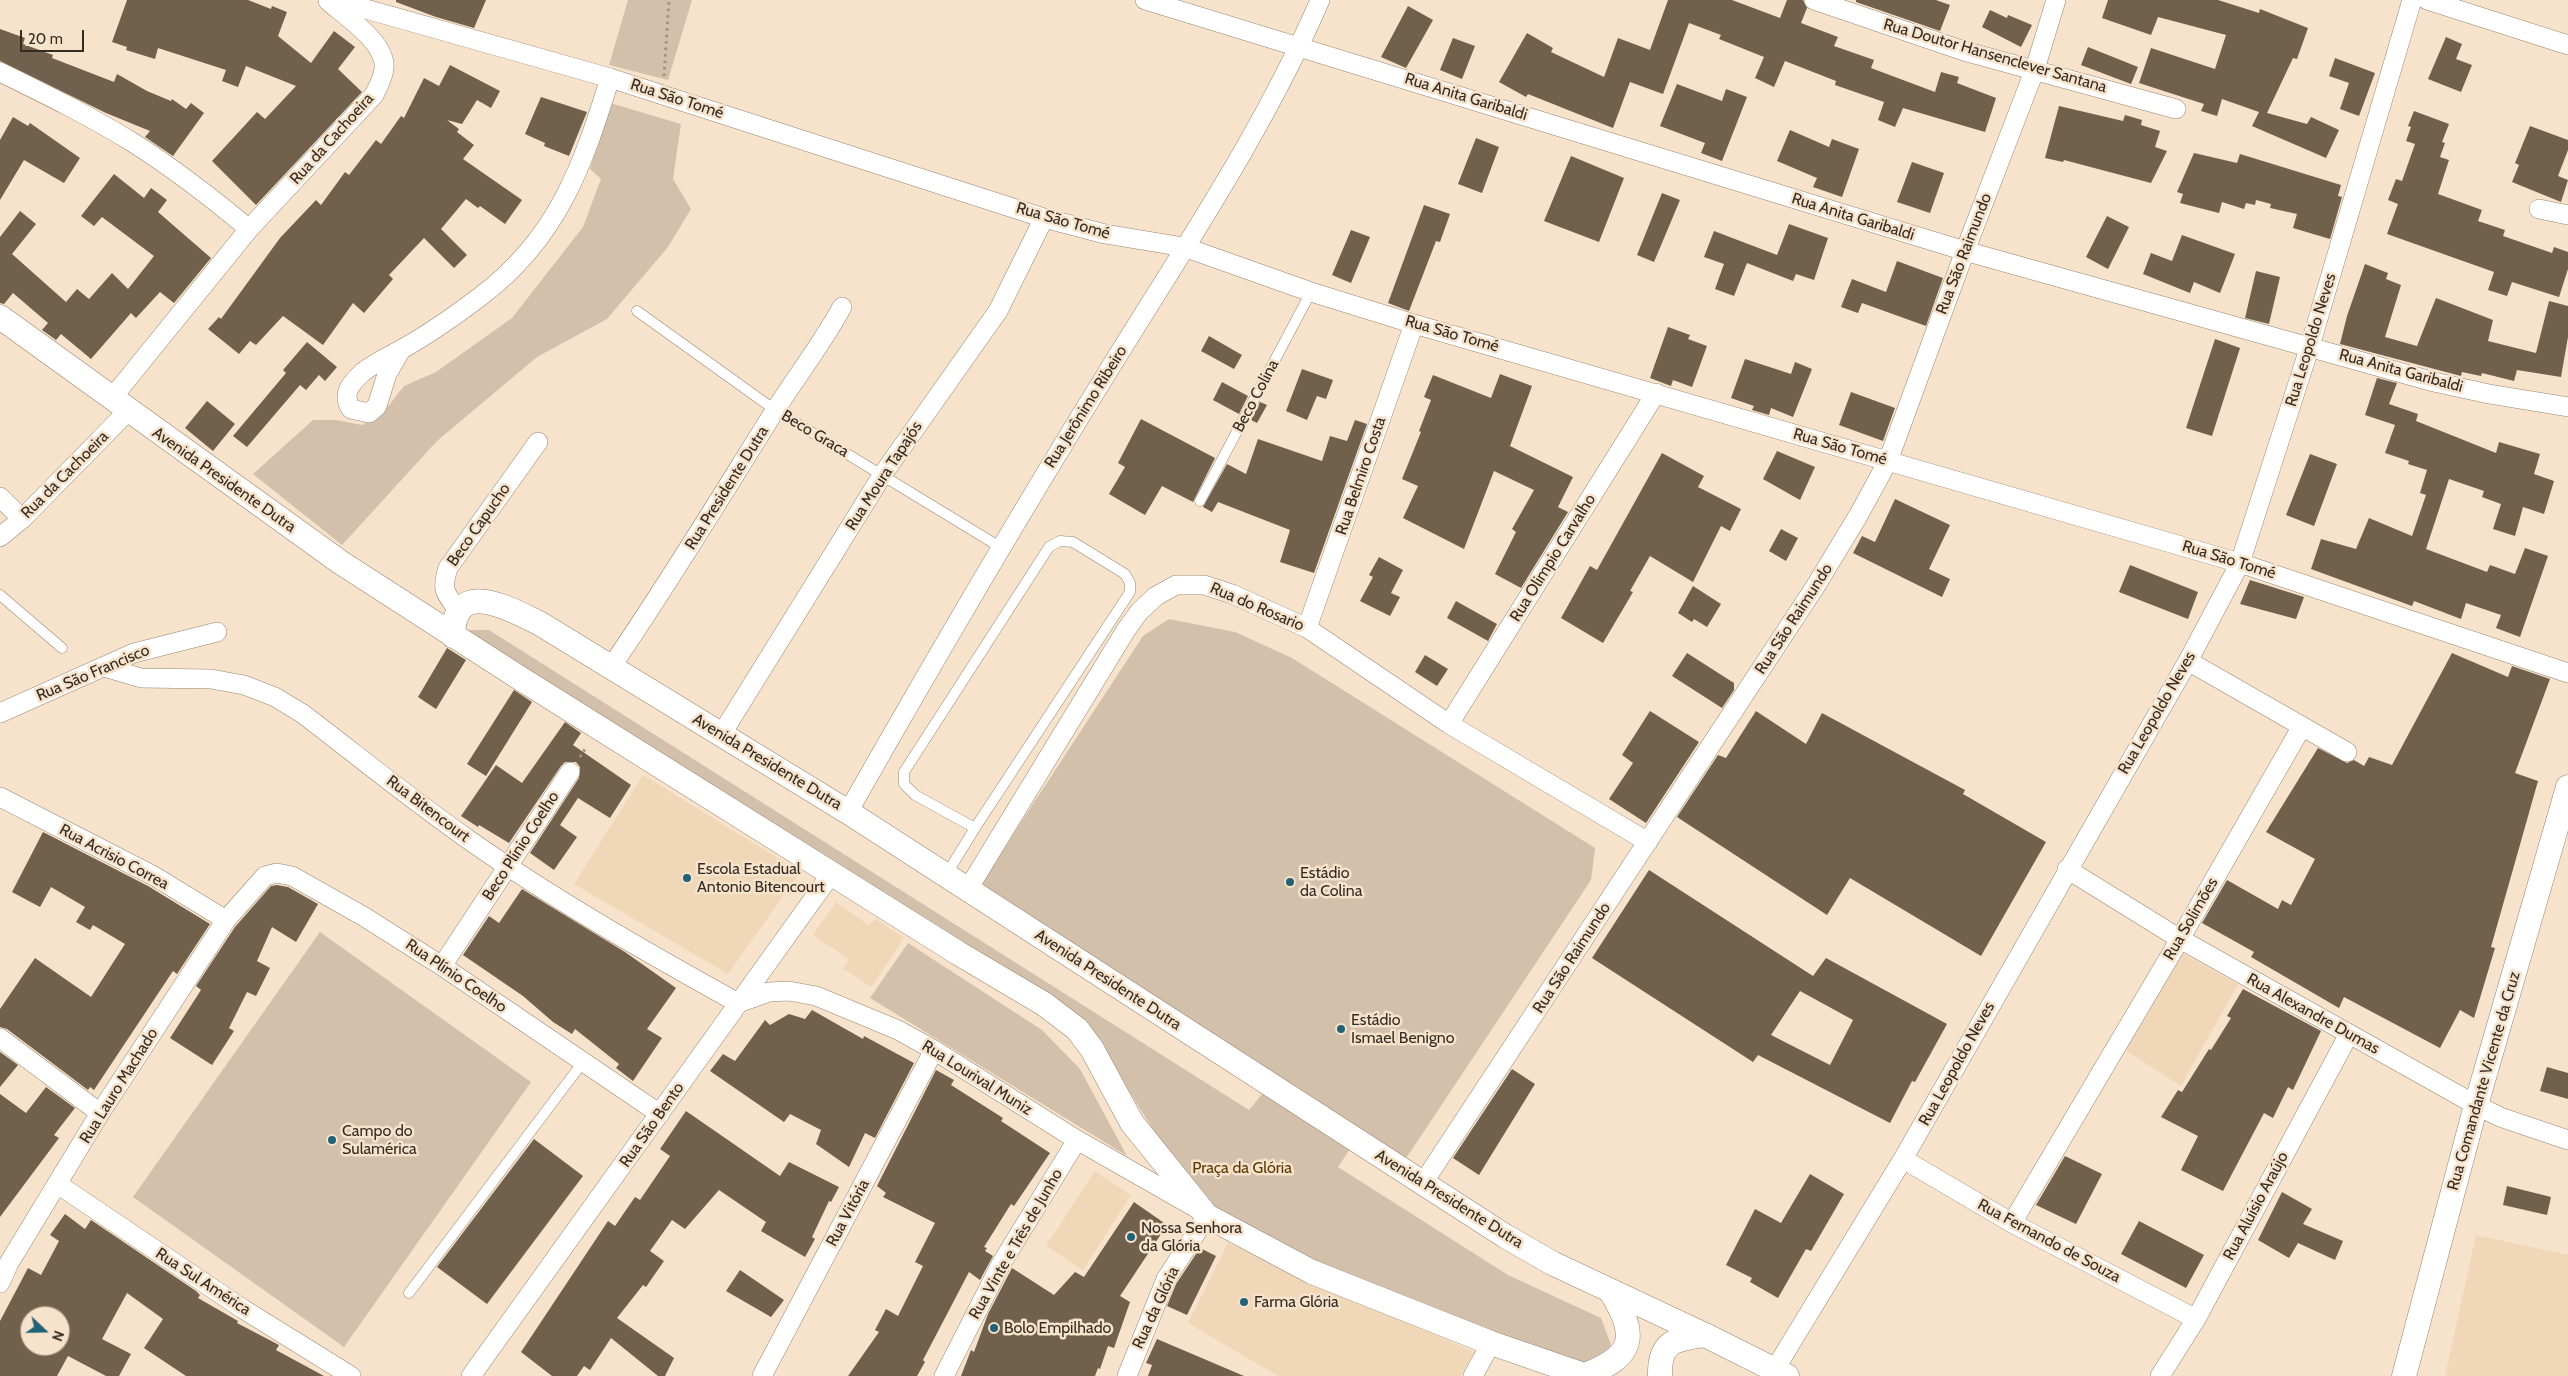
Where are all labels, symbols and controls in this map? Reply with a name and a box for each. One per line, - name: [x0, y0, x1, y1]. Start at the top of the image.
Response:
- street label: Rua Doutor Hansenclever Santana: [1881, 15, 2109, 97]
- scale bar: [22, 20, 86, 52]
- text: 20 m: [28, 30, 63, 48]
- street label: Rua Anita Garibaldi: [1402, 69, 1530, 125]
- street label: Rua São Tomé: [628, 75, 726, 123]
- street label: Rua da Cachoeira: [286, 90, 378, 188]
- street label: Rua Anita Garibaldi: [1789, 189, 1917, 245]
- street label: Rua São Raimundo: [1932, 191, 1996, 317]
- street label: Rua São Tomé: [1014, 198, 1112, 244]
- street label: Rua Leopoldo Neves: [2282, 271, 2340, 409]
- street label: Rua São Tomé: [1403, 311, 1501, 357]
- street label: Rua Jerônimo Ribeiro: [1041, 342, 1131, 472]
- street label: Rua Anita Garibaldi: [2337, 345, 2465, 397]
- street label: Beco Colina: [1229, 356, 1283, 436]
- street label: Beco Graca: [778, 406, 852, 462]
- street label: Rua Belmiro Costa: [1332, 415, 1390, 537]
- street label: Rua Moura Tapajós: [842, 418, 926, 534]
- street label: Avenida Presidente Dutra: [149, 423, 299, 537]
- street label: Rua Presidente Dutra: [681, 423, 773, 553]
- street label: Rua São Tomé: [1791, 424, 1889, 470]
- street label: Rua da Cachoeira: [17, 427, 113, 523]
- street label: Beco Capucho: [443, 480, 515, 570]
- street label: Rua Olimpio Carvalho: [1506, 491, 1600, 625]
- street label: Rua São Tomé: [2180, 537, 2278, 583]
- street label: Rua São Raimundo: [1751, 560, 1837, 678]
- street label: Rua do Rosario: [1207, 579, 1307, 635]
- street label: Rua São Francisco: [34, 641, 152, 705]
- street label: Rua Leopoldo Neves: [2114, 648, 2200, 778]
- street label: Avenida Presidente Dutra: [689, 710, 845, 814]
- street label: Rua Bitencourt: [383, 771, 473, 847]
- street label: Beco Plínio Coelho: [479, 788, 563, 904]
- street label: Rua Acrisio Correa: [56, 820, 172, 894]
- place label: Escola Estadual Antonio Bitencourt: [697, 859, 825, 897]
- place label: Estádio da Colina: [1300, 863, 1362, 901]
- marker: Escola Estadual Antonio Bitencourt: [681, 872, 693, 884]
- street label: Rua Solimões: [2160, 874, 2222, 964]
- marker: Estádio da Colina: [1284, 876, 1296, 888]
- street label: Rua São Raimundo: [1529, 899, 1615, 1017]
- street label: Avenida Presidente Dutra: [1031, 925, 1185, 1035]
- street label: Rua Plínio Coelho: [402, 935, 510, 1017]
- street label: Rua Comandante Vicente da Cruz: [2444, 969, 2524, 1193]
- street label: Rua Alexandre Dumas: [2243, 970, 2383, 1058]
- street label: Rua Leopoldo Neves: [1915, 999, 1999, 1129]
- place label: Estádio Ismael Benigno: [1351, 1010, 1455, 1048]
- marker: Estádio Ismael Benigno: [1335, 1023, 1347, 1035]
- street label: Rua Lauro Machado: [76, 1025, 162, 1147]
- street label: Rua Lourival Muniz: [918, 1036, 1036, 1120]
- street label: Rua São Bento: [616, 1079, 688, 1171]
- place label: Campo do Sulamérica: [342, 1121, 417, 1159]
- marker: Campo do Sulamérica: [326, 1134, 338, 1146]
- street label: Avenida Presidente Dutra: [1372, 1146, 1526, 1252]
- street label: Rua Aluísio Araújo: [2219, 1149, 2293, 1263]
- park label: Praça da Glória: [1192, 1158, 1292, 1178]
- street label: Rua Vinte e Três de Junho: [965, 1165, 1067, 1323]
- street label: Rua Vitória: [822, 1176, 874, 1250]
- street label: Rua Fernando de Souza: [1974, 1195, 2124, 1287]
- place label: Nossa Senhora da Glória: [1141, 1218, 1242, 1256]
- marker: Nossa Senhora da Glória: [1125, 1231, 1137, 1243]
- street label: Rua Sul América: [152, 1244, 254, 1320]
- street label: Rua da Glória: [1129, 1264, 1183, 1352]
- place label: Farma Glória: [1254, 1292, 1339, 1312]
- marker: Farma Glória: [1238, 1296, 1250, 1308]
- north arrow: [20, 1306, 70, 1356]
- place label: Bolo Empilhado: [1004, 1318, 1111, 1338]
- marker: Bolo Empilhado: [988, 1322, 1000, 1334]
- text: N: [48, 1328, 68, 1344]

